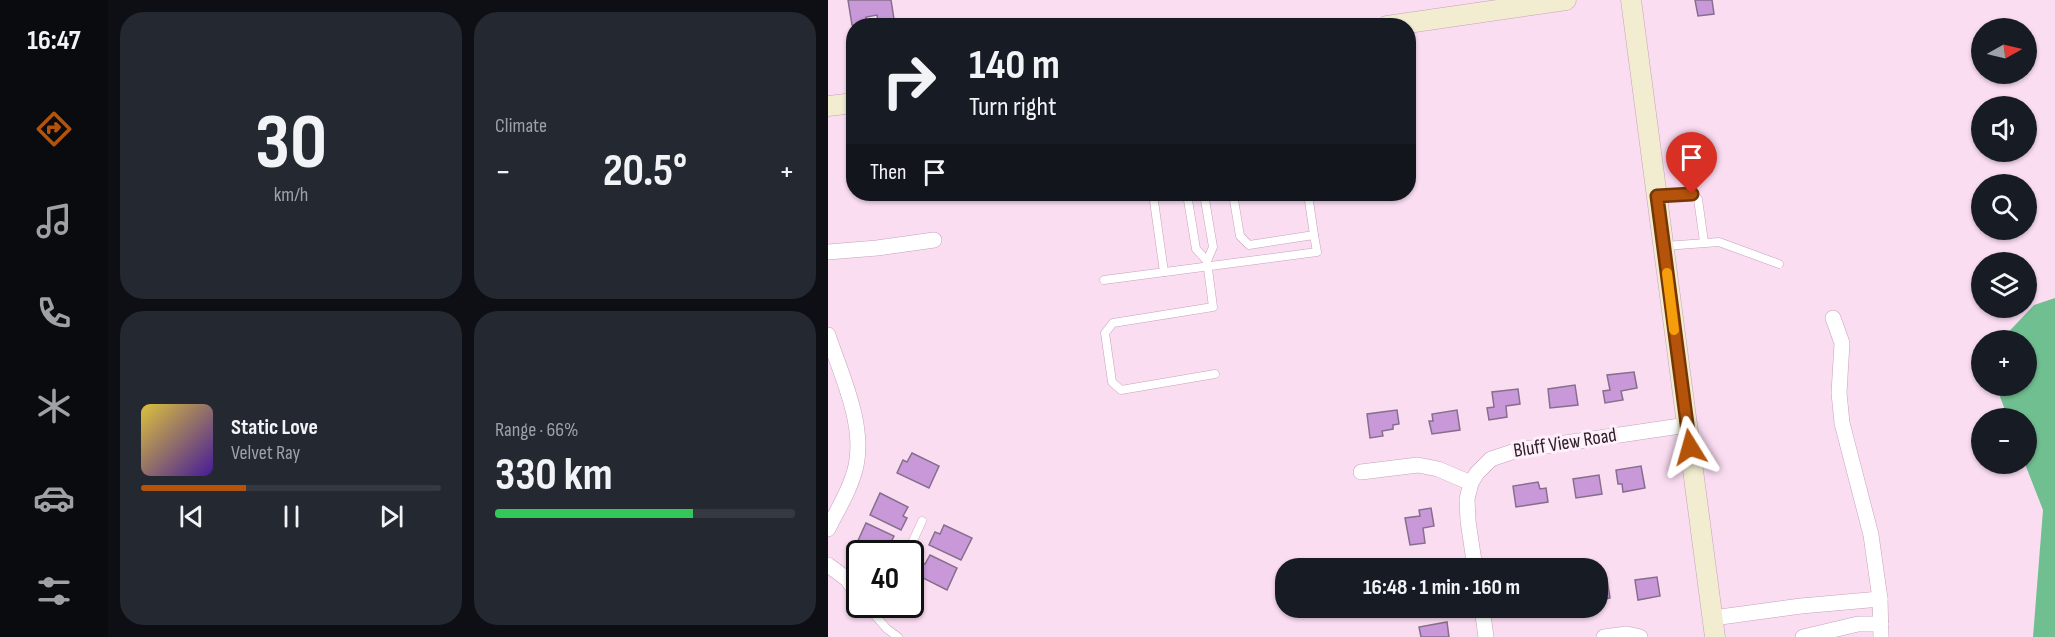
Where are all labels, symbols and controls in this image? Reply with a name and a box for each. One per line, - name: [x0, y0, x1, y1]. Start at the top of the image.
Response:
- north arrow: [1971, 18, 2037, 84]
- map controls: [1971, 18, 2037, 474]
- text: 16:47: [27, 25, 81, 57]
- text: 140 m: [969, 40, 1060, 91]
- icon: right: [870, 42, 948, 120]
- text: Turn right: [969, 91, 1056, 123]
- button: sound: [1971, 96, 2037, 162]
- text: 30: [255, 97, 327, 190]
- icon: directions: [33, 108, 75, 150]
- text: Climate: [495, 114, 547, 138]
- pin: [1666, 132, 1717, 194]
- icon: arrive: [1675, 141, 1708, 174]
- text: 20.5°: [603, 144, 687, 199]
- text: −: [495, 152, 511, 192]
- text: +: [779, 152, 795, 192]
- icon: arrive: [918, 156, 951, 189]
- text: Then: [870, 159, 906, 186]
- button: search: [1971, 174, 2037, 240]
- text: km/h: [274, 183, 308, 207]
- icon: music: [33, 200, 75, 242]
- button: layers: [1971, 252, 2037, 318]
- icon: phone: [33, 292, 75, 334]
- button: +: [1971, 330, 2037, 396]
- icon: climate: [33, 385, 75, 427]
- button: −: [1971, 408, 2037, 474]
- text: Static Love: [231, 414, 318, 441]
- position arrow: [1658, 415, 1722, 479]
- text: Range · 66%: [495, 418, 579, 442]
- street label: Bluff View Road: [1512, 423, 1618, 463]
- text: Velvet Ray: [231, 441, 300, 465]
- text: 330 km: [495, 448, 613, 503]
- icon: car: [33, 477, 75, 519]
- icon: previous: [175, 500, 208, 533]
- icon: pause: [275, 500, 308, 533]
- icon: next: [375, 500, 408, 533]
- speed limit sign: 40: [846, 540, 924, 618]
- icon: filters: [33, 570, 75, 612]
- text: 16:48 · 1 min · 160 m: [1363, 574, 1520, 601]

